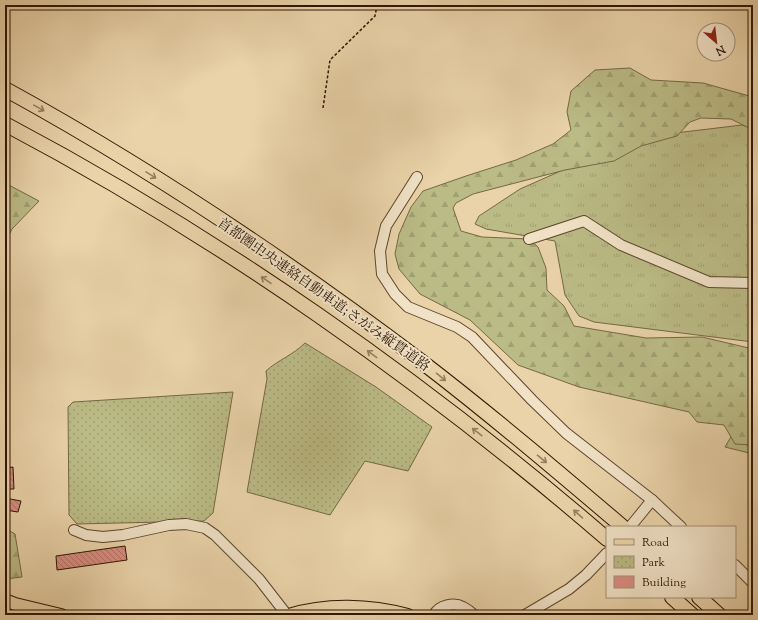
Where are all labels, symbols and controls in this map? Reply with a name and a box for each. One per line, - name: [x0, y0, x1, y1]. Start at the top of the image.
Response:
- north arrow: [696, 22, 736, 62]
- text: N: [712, 40, 729, 59]
- one-way arrow: [33, 104, 45, 112]
- one-way arrow: [145, 171, 157, 179]
- street label: 首都圏中央連絡自動車道;さがみ縦貫道路: [212, 214, 433, 377]
- one-way arrow: [260, 276, 271, 284]
- one-way arrow: [367, 350, 378, 358]
- one-way arrow: [435, 373, 446, 381]
- one-way arrow: [471, 427, 482, 436]
- one-way arrow: [537, 454, 548, 463]
- one-way arrow: [572, 509, 583, 518]
- legend: [606, 526, 736, 598]
- text: Road: [642, 534, 669, 552]
- text: Park: [642, 554, 665, 572]
- text: Building: [642, 574, 686, 592]

